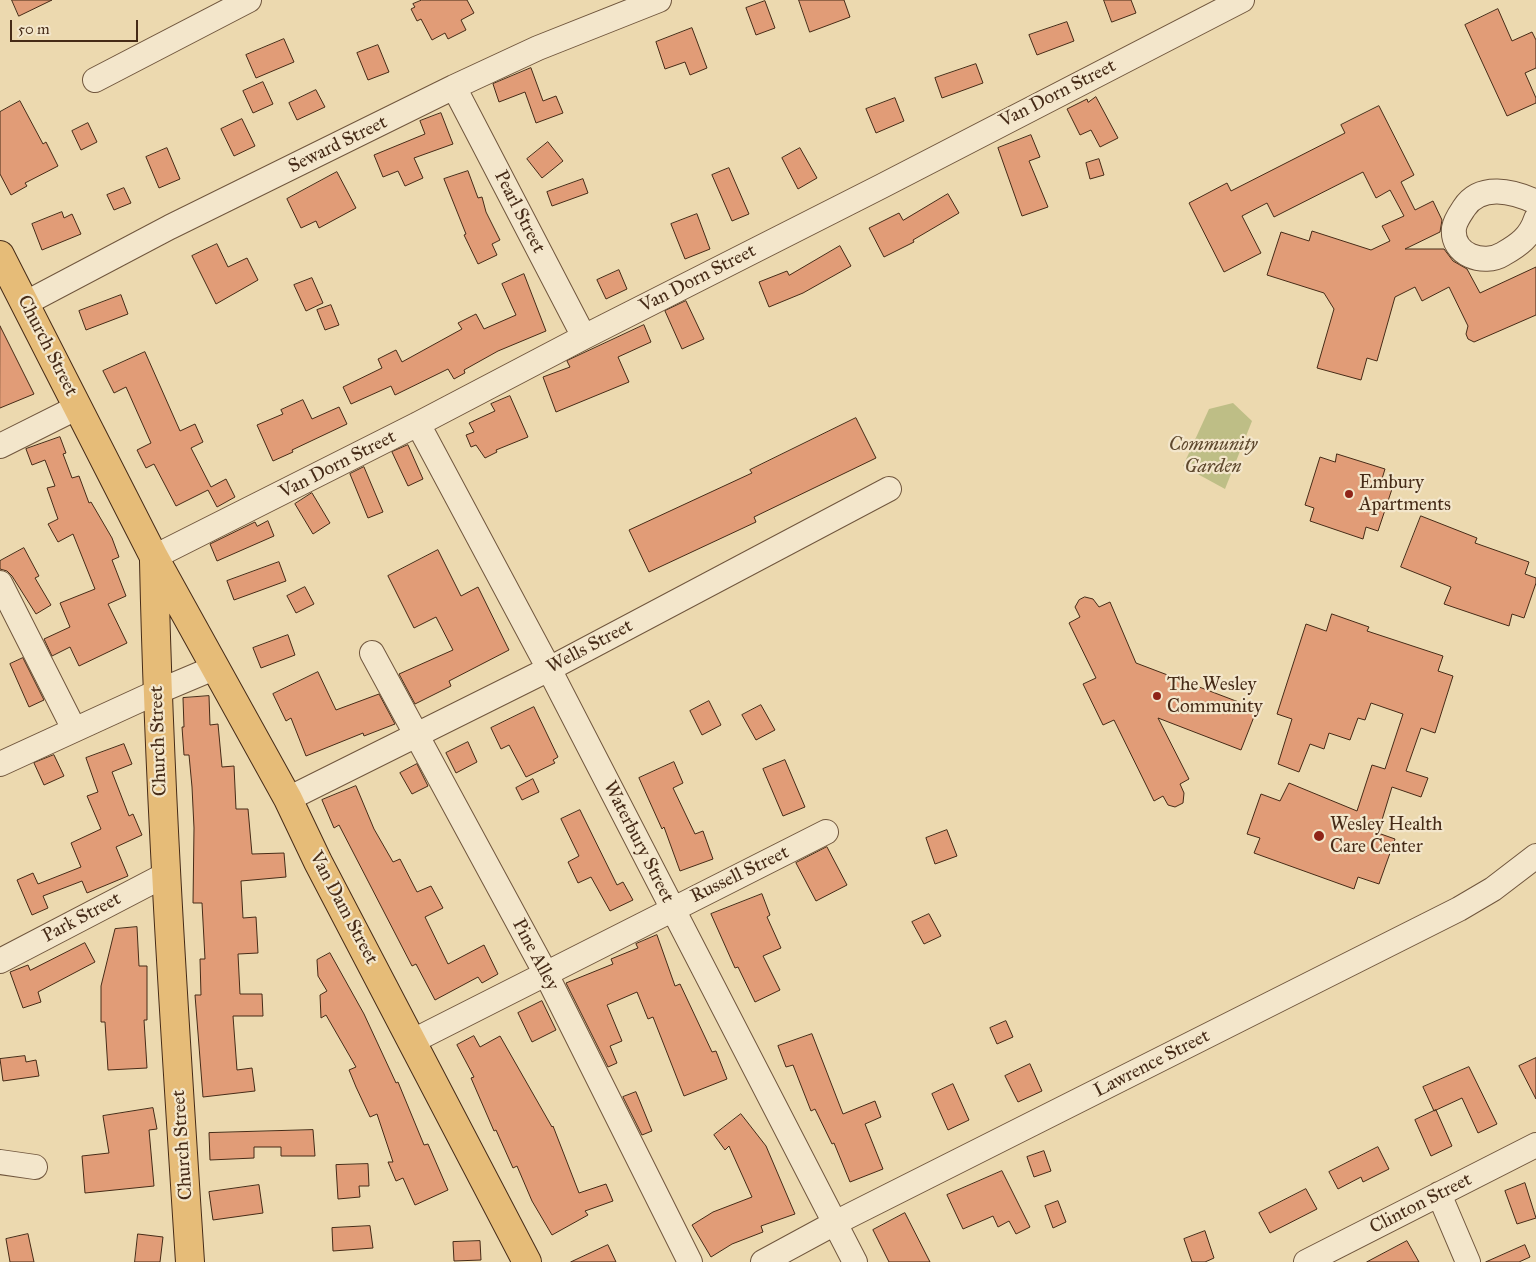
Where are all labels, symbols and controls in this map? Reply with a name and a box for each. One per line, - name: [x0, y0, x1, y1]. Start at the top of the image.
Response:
- scale bar: [12, 10, 140, 42]
- text: 50 m: [18, 20, 50, 38]
- street label: Van Dorn Street: [996, 55, 1120, 133]
- street label: Seward Street: [285, 111, 391, 179]
- street label: Pearl Street: [488, 167, 550, 257]
- street label: Van Dorn Street: [636, 240, 760, 318]
- street label: Church Street: [12, 292, 82, 400]
- street label: Van Dorn Street: [276, 426, 400, 504]
- park label: Community Garden: [1169, 434, 1257, 478]
- place label: Embury Apartments: [1359, 472, 1451, 516]
- marker: Embury Apartments: [1343, 488, 1355, 500]
- street label: Wells Street: [543, 615, 637, 679]
- place label: The Wesley Community: [1167, 674, 1263, 718]
- street label: Church Street: [146, 685, 172, 797]
- marker: The Wesley Community: [1151, 690, 1163, 702]
- street label: Waterbury Street: [598, 777, 678, 907]
- place label: Wesley Health Care Center: [1330, 814, 1443, 858]
- marker: Wesley Health Care Center: [1312, 829, 1326, 843]
- street label: Russell Street: [687, 841, 793, 909]
- street label: Van Dam Street: [304, 848, 382, 968]
- street label: Park Street: [39, 888, 125, 948]
- street label: Pine Alley: [507, 915, 563, 995]
- street label: Lawrence Street: [1090, 1025, 1214, 1103]
- street label: Church Street: [168, 1089, 198, 1201]
- street label: Clinton Street: [1366, 1169, 1476, 1239]

